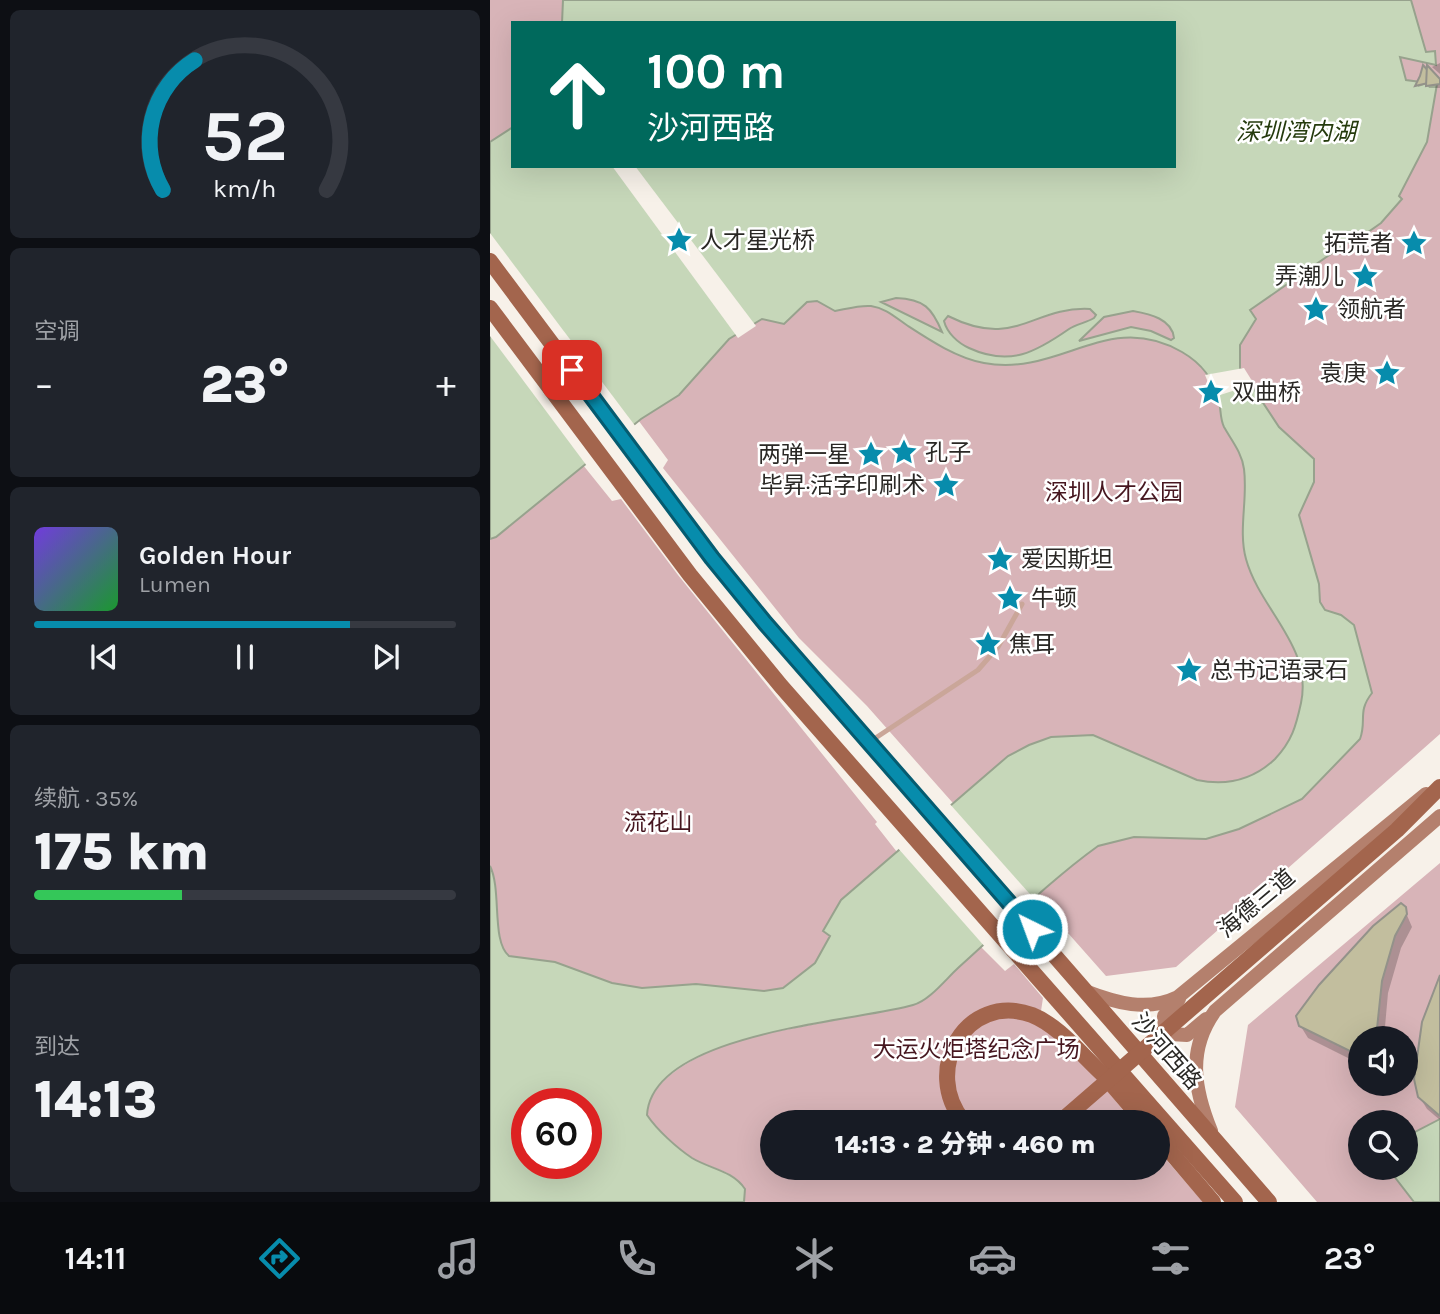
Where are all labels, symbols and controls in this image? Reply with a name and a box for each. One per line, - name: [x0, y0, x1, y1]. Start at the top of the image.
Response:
- text: 100 m: [647, 43, 785, 100]
- icon: ahead: [532, 49, 623, 140]
- text: 52: [202, 94, 288, 179]
- text: 沙河西路: [647, 110, 775, 147]
- water label: 深圳湾内湖: [1236, 118, 1360, 146]
- text: km/h: [213, 174, 277, 203]
- place icon: 人才星光桥: [664, 225, 694, 255]
- place label: 人才星光桥: [700, 227, 815, 254]
- place icon: 拓荒者: [1399, 228, 1429, 258]
- place label: 拓荒者: [1324, 230, 1393, 257]
- place icon: 弄潮儿: [1350, 261, 1380, 291]
- place label: 弄潮儿: [1275, 263, 1344, 290]
- place icon: 领航者: [1301, 294, 1331, 324]
- place label: 领航者: [1337, 296, 1406, 323]
- text: 空调: [34, 318, 80, 345]
- pin: [542, 340, 602, 400]
- icon: arrive: [553, 351, 591, 389]
- text: 23°: [200, 354, 290, 415]
- place icon: 袁庚: [1372, 358, 1402, 388]
- place label: 袁庚: [1320, 360, 1366, 387]
- text: −: [34, 362, 54, 407]
- text: +: [436, 362, 456, 407]
- place icon: 双曲桥: [1196, 377, 1226, 407]
- place label: 双曲桥: [1232, 379, 1301, 406]
- place icon: 孔子: [889, 437, 919, 467]
- place icon: 两弹一星: [856, 439, 886, 469]
- place label: 孔子: [925, 439, 971, 466]
- place label: 两弹一星: [758, 441, 850, 468]
- place icon: 毕昇·活字印刷术: [931, 470, 961, 500]
- place label: 毕昇·活字印刷术: [760, 472, 925, 499]
- park label: 深圳人才公园: [1045, 479, 1183, 506]
- text: Golden Hour: [139, 540, 291, 571]
- place icon: 爱因斯坦: [985, 544, 1015, 574]
- place label: 爱因斯坦: [1021, 546, 1113, 573]
- text: Lumen: [139, 571, 211, 598]
- place icon: 牛顿: [995, 583, 1025, 613]
- place label: 牛顿: [1031, 585, 1077, 612]
- place icon: 焦耳: [973, 629, 1003, 659]
- place label: 焦耳: [1009, 631, 1055, 658]
- icon: previous: [85, 638, 123, 676]
- icon: pause: [226, 638, 264, 676]
- icon: next: [367, 638, 405, 676]
- place icon: 总书记语录石: [1174, 655, 1204, 685]
- place label: 总书记语录石: [1210, 657, 1348, 684]
- text: 续航 · 35%: [34, 785, 138, 812]
- park label: 流花山: [624, 809, 693, 836]
- text: 175 km: [34, 821, 209, 882]
- street label: 海德三道: [1212, 863, 1300, 943]
- position arrow: [995, 892, 1069, 966]
- street label: 沙河西路: [1126, 1008, 1207, 1095]
- map controls: [1348, 1026, 1418, 1180]
- button: sound: [1348, 1026, 1418, 1096]
- text: 到达: [34, 1033, 80, 1060]
- park label: 大运火炬塔纪念广场: [873, 1036, 1080, 1063]
- text: 14:13: [34, 1069, 157, 1130]
- speed limit sign: 60: [511, 1088, 602, 1179]
- button: search: [1348, 1110, 1418, 1180]
- text: 14:13 · 2 分钟 · 460 m: [835, 1129, 1095, 1160]
- icon: directions: [255, 1234, 304, 1283]
- icon: music: [434, 1234, 483, 1283]
- icon: phone: [612, 1234, 661, 1283]
- icon: climate: [790, 1234, 839, 1283]
- icon: car: [968, 1234, 1017, 1283]
- icon: filters: [1146, 1234, 1195, 1283]
- text: 14:11: [65, 1240, 126, 1277]
- text: 23°: [1324, 1240, 1375, 1277]

